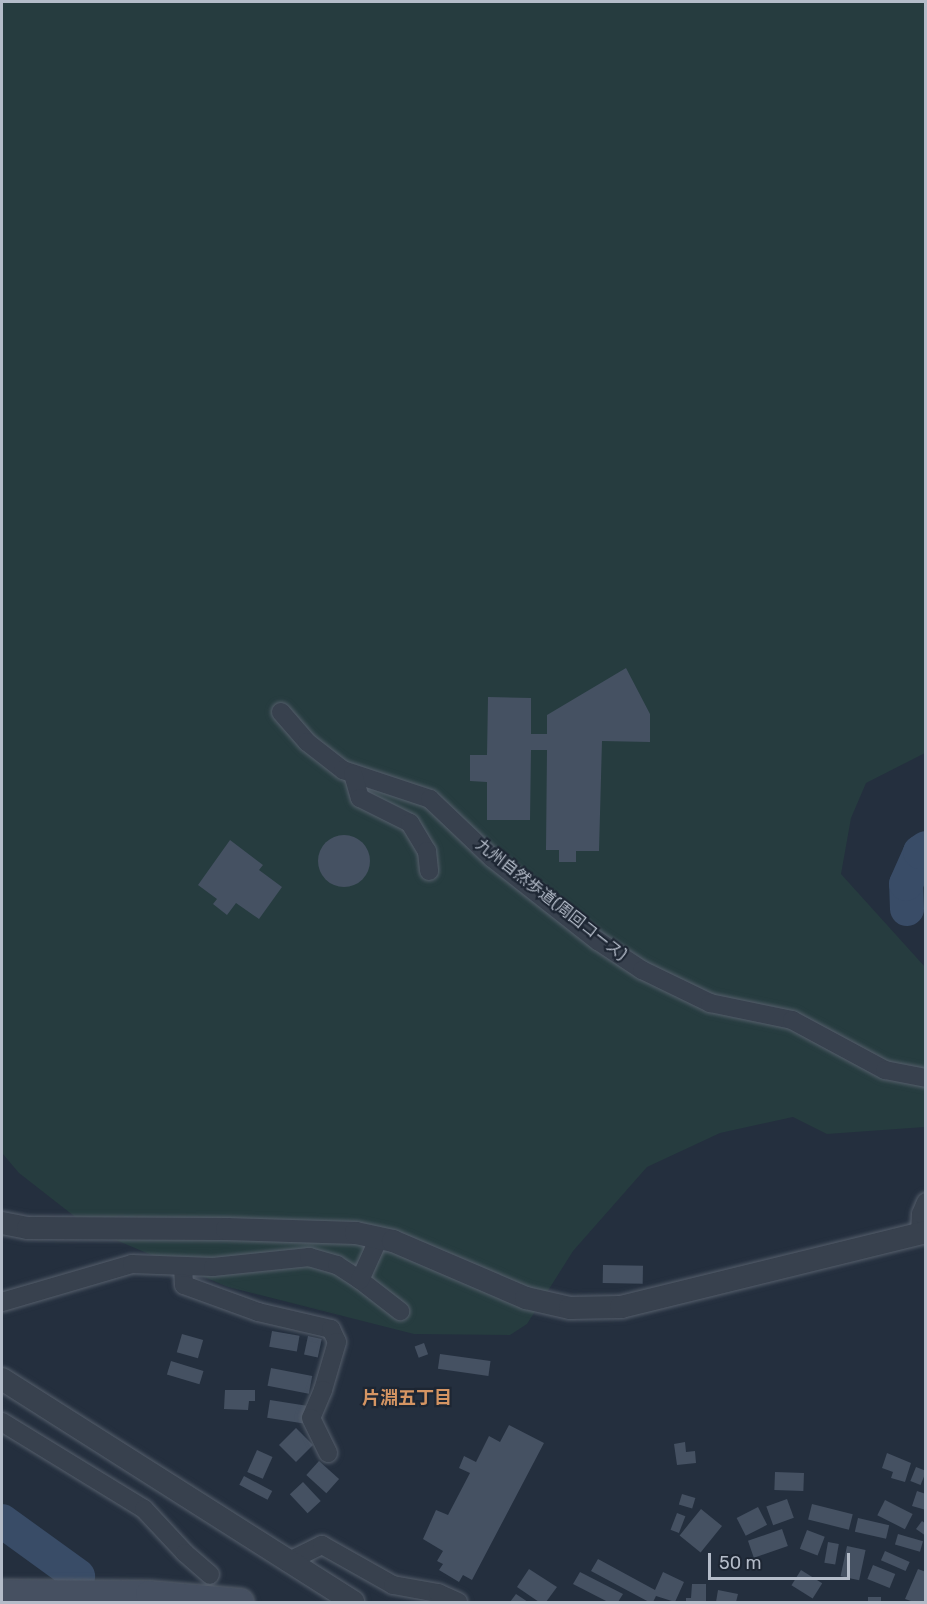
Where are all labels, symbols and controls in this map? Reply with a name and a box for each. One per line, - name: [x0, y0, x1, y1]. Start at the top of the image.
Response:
- street label: 九州自然歩道(周回コース): [471, 835, 631, 965]
- district label: 片淵五丁目: [362, 1387, 452, 1409]
- scale bar: [711, 1541, 854, 1579]
- text: 50 m: [719, 1552, 762, 1574]

